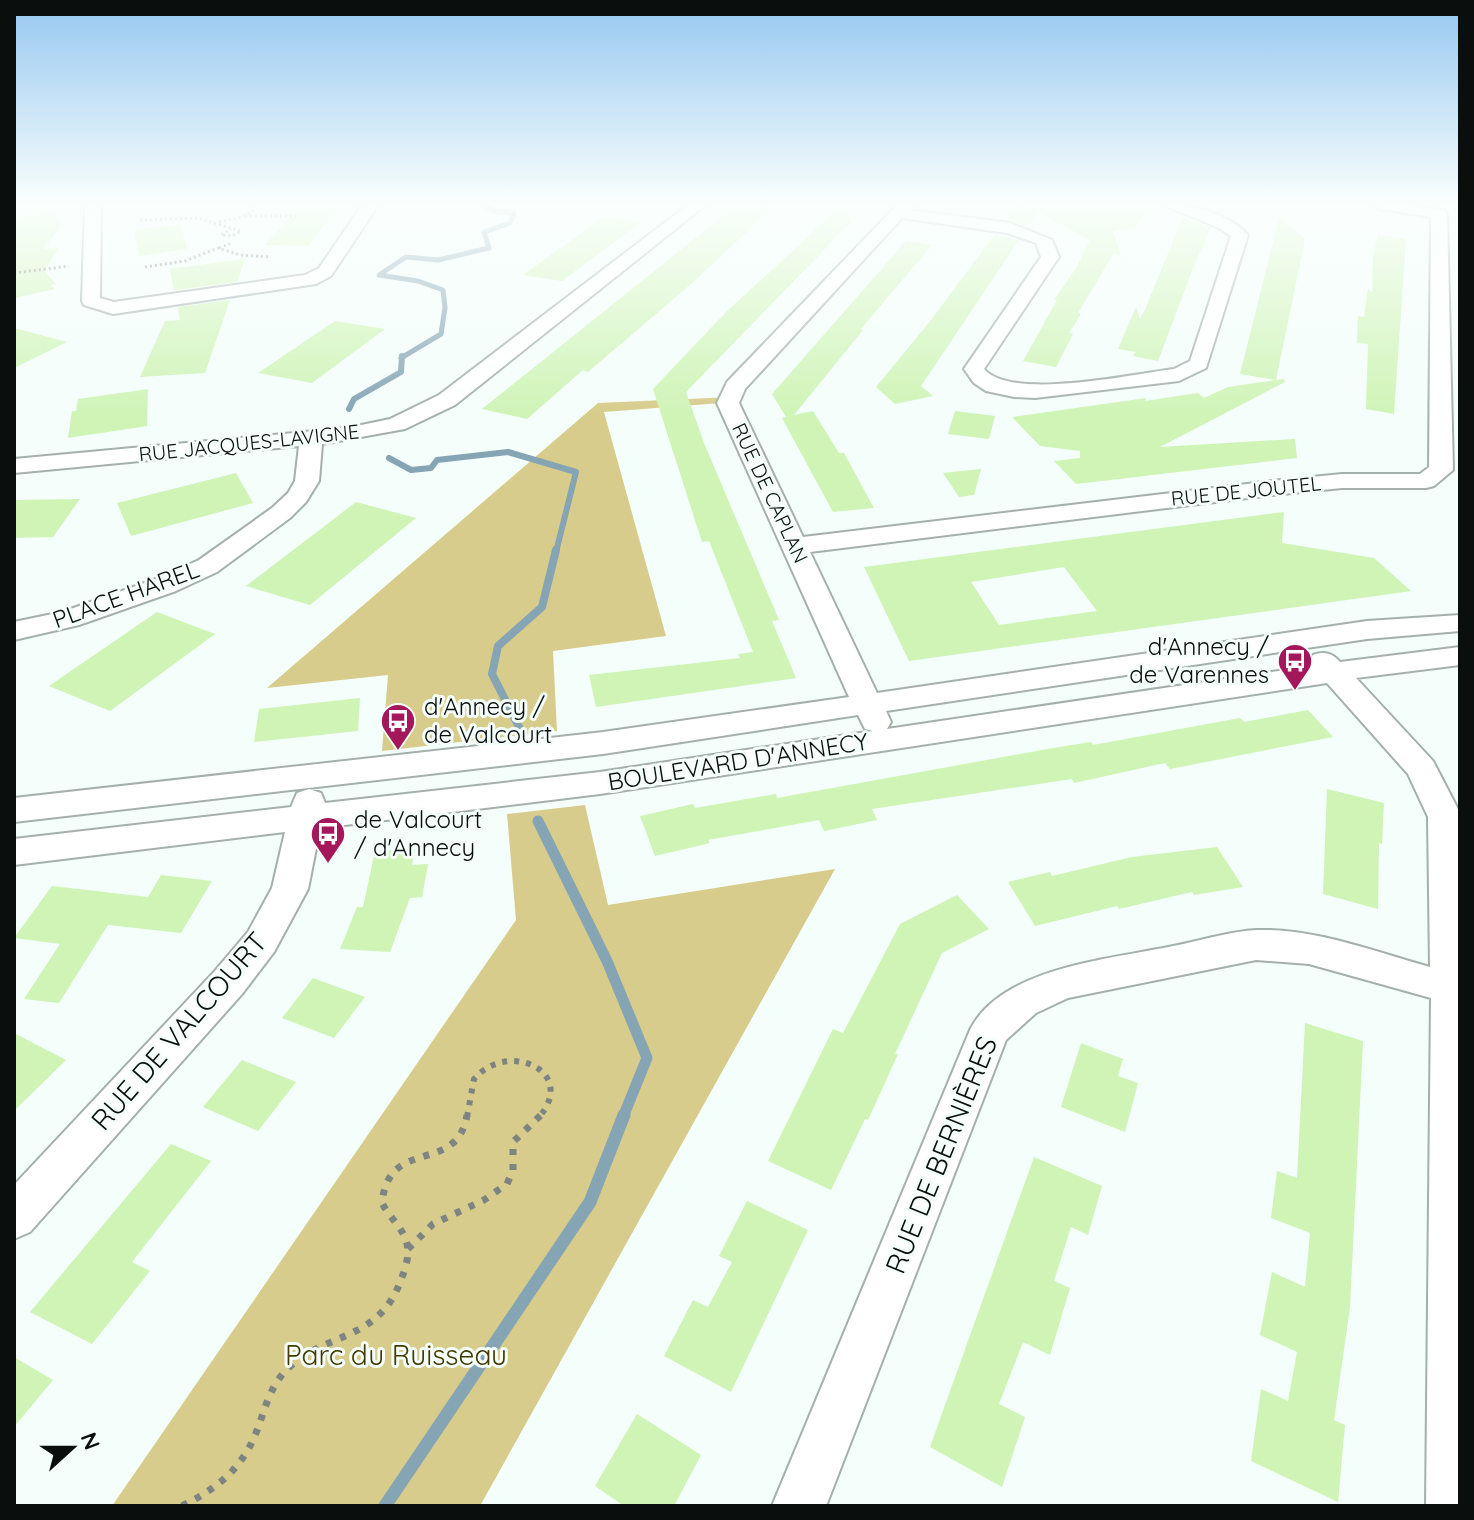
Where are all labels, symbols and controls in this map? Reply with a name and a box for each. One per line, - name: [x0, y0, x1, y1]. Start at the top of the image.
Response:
- street label: RUE JACQUES-LAVIGNE: [138, 418, 360, 467]
- street label: RUE DE CAPLAN: [727, 419, 814, 567]
- street label: RUE DE JOUTEL: [1170, 470, 1323, 511]
- street label: PLACE HAREL: [48, 554, 203, 634]
- place label: d'Annecy / de Varennes: [1129, 631, 1269, 689]
- bus stop icon: d'Annecy / de Varennes: [1276, 642, 1314, 692]
- place label: d'Annecy / de Valcourt: [424, 691, 552, 749]
- bus stop icon: d'Annecy / de Valcourt: [379, 702, 417, 752]
- street label: BOULEVARD D'ANNECY: [606, 726, 870, 796]
- place label: de Valcourt / d'Annecy: [354, 804, 482, 862]
- bus stop icon: de Valcourt / d'Annecy: [309, 815, 347, 865]
- street label: RUE DE VALCOURT: [83, 924, 274, 1137]
- street label: RUE DE BERNIÈRES: [877, 1031, 1004, 1278]
- park label: Parc du Ruisseau: [285, 1337, 507, 1372]
- north arrow: [32, 1408, 112, 1488]
- text: N: [75, 1428, 107, 1453]

